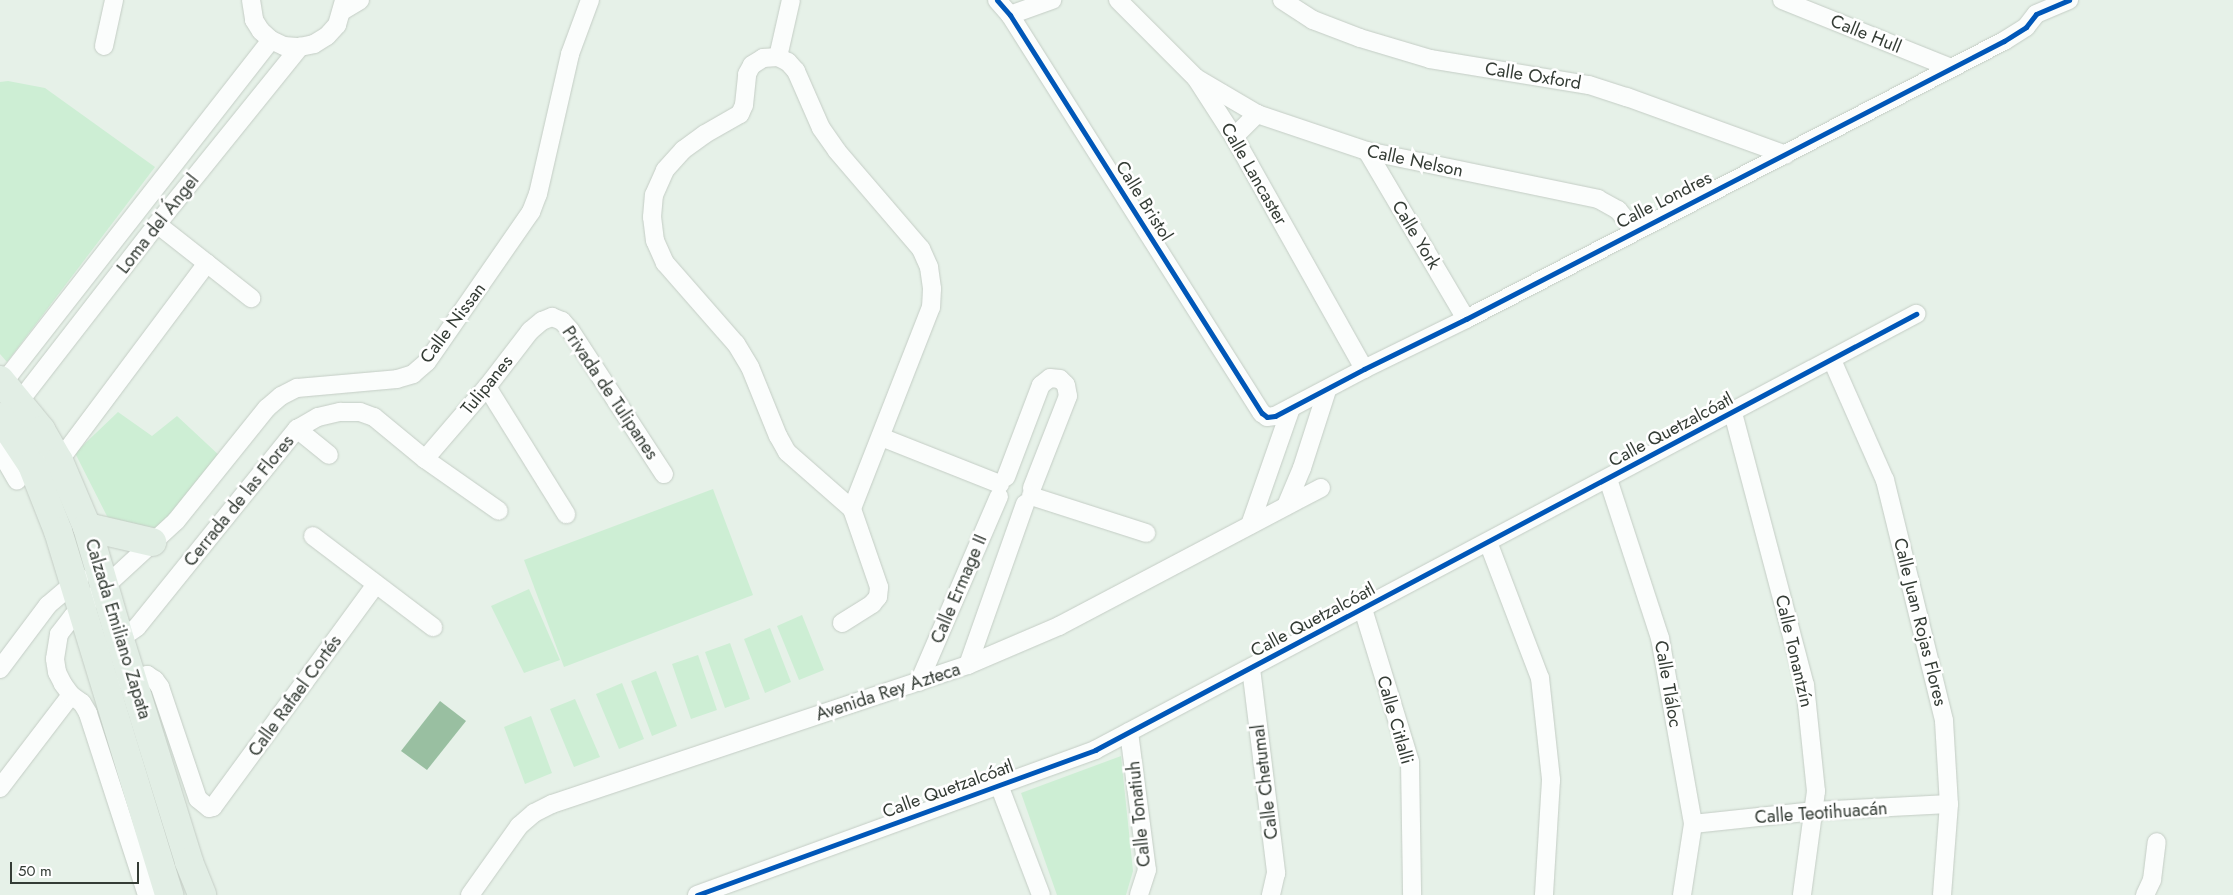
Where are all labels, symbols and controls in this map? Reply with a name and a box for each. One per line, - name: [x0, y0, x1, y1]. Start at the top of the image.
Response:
- street label: Calle Hull: [1827, 10, 1905, 58]
- street label: Calle Oxford: [1483, 58, 1583, 94]
- street label: Calle Lancaster: [1216, 119, 1292, 229]
- street label: Calle Nelson: [1365, 140, 1465, 182]
- street label: Calle Bristol: [1111, 157, 1177, 245]
- street label: Calle Londres: [1613, 167, 1715, 233]
- street label: Loma del Ángel: [113, 170, 203, 278]
- street label: Calle York: [1387, 197, 1445, 273]
- street label: Calle Nissan: [416, 278, 490, 368]
- street label: Privada de Tulipanes: [557, 322, 663, 464]
- street label: Tulipanes: [457, 351, 517, 419]
- street label: Calle Quetzalcóatl: [1605, 388, 1737, 472]
- street label: Cerrada de las Flores: [179, 431, 299, 571]
- street label: Calle Ermage II: [926, 531, 992, 647]
- street label: Calzada Emiliano Zapata: [80, 536, 156, 722]
- street label: Calle Juan Rojas Flores: [1889, 536, 1951, 708]
- street label: Calle Quetzalcóatl: [1247, 578, 1379, 662]
- street label: Calle Tonantzín: [1771, 593, 1817, 709]
- street label: Calle Rafael Cortés: [244, 631, 346, 761]
- street label: Calle Tláloc: [1650, 639, 1686, 729]
- street label: Avenida Rey Azteca: [813, 658, 963, 726]
- street label: Calle Citlalli: [1372, 673, 1418, 767]
- street label: Calle Chetumal: [1247, 723, 1283, 841]
- street label: Calle Quetzalcóatl: [880, 755, 1016, 823]
- street label: Calle Tonatiuh: [1123, 760, 1155, 868]
- street label: Calle Teotihuacán: [1754, 798, 1888, 828]
- scale bar: [12, 852, 141, 884]
- text: 50 m: [18, 860, 52, 882]

